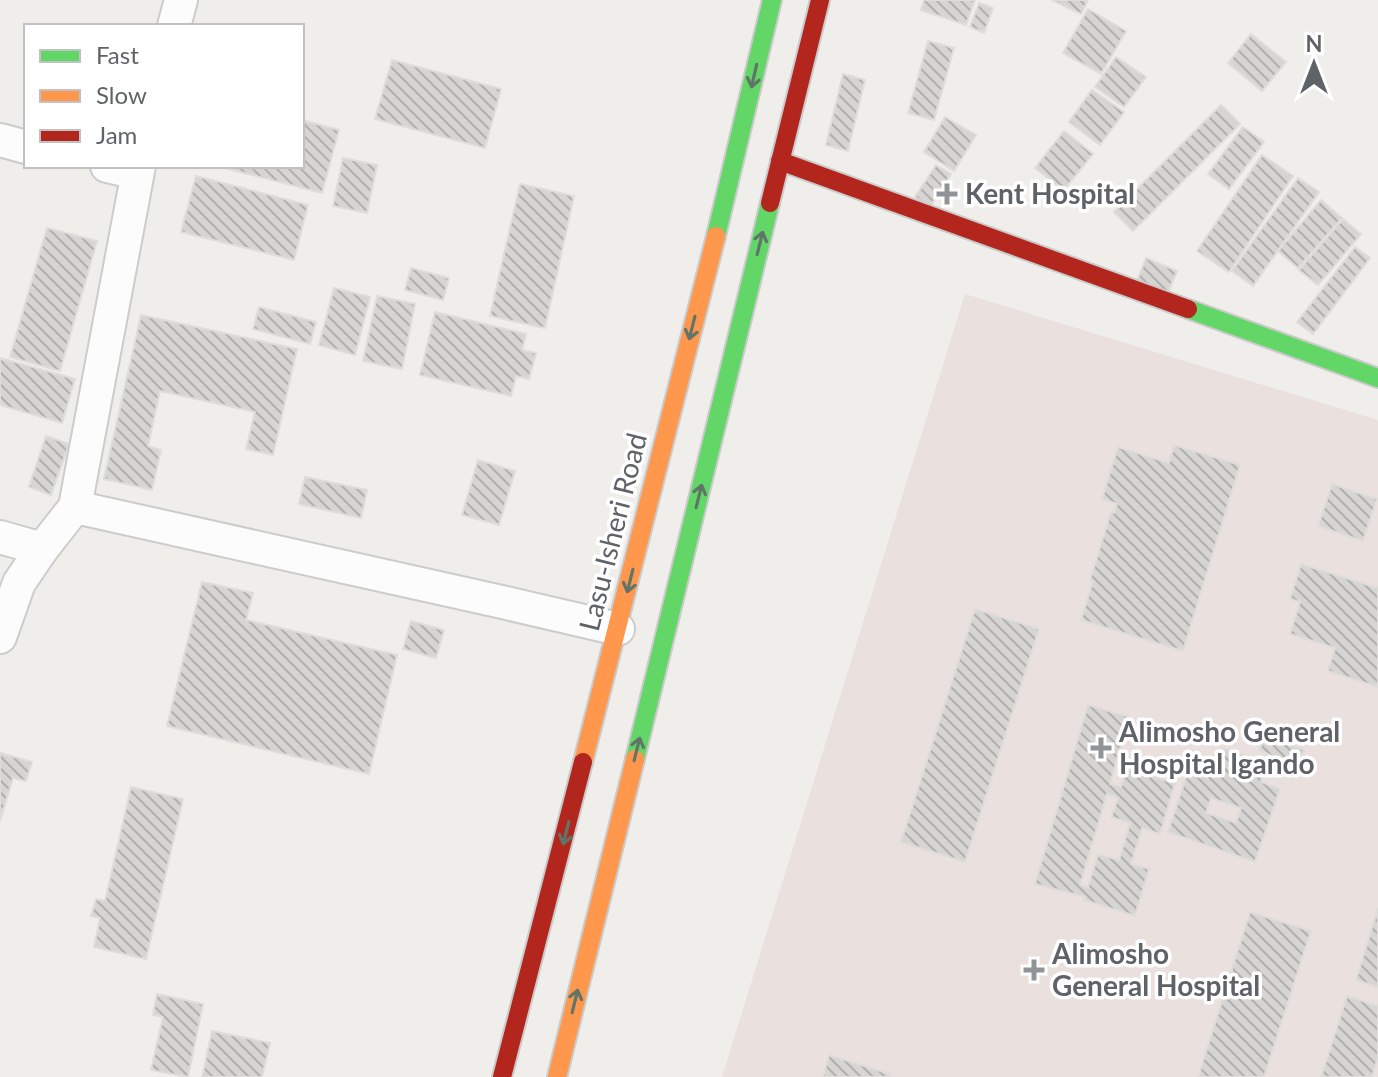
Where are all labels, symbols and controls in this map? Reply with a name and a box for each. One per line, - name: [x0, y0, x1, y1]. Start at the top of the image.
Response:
- legend: [24, 24, 304, 168]
- north arrow: [1274, 24, 1354, 104]
- text: N: [1306, 30, 1322, 57]
- text: Fast: [96, 40, 139, 69]
- one-way arrow: [746, 63, 761, 88]
- text: Slow: [96, 80, 147, 109]
- text: Jam: [96, 120, 137, 149]
- place label: Kent Hospital: [965, 176, 1135, 210]
- marker: Kent Hospital: [936, 183, 958, 205]
- one-way arrow: [754, 231, 769, 257]
- one-way arrow: [684, 315, 699, 341]
- street label: Lasu-Isheri Road: [571, 429, 653, 634]
- one-way arrow: [692, 484, 707, 510]
- one-way arrow: [621, 567, 636, 593]
- place label: Alimosho General Hospital Igando: [1118, 714, 1340, 780]
- one-way arrow: [630, 736, 645, 762]
- marker: Alimosho General Hospital Igando: [1090, 737, 1112, 759]
- one-way arrow: [557, 819, 572, 845]
- place label: Alimosho General Hospital: [1051, 936, 1260, 1002]
- marker: Alimosho General Hospital: [1023, 959, 1045, 981]
- one-way arrow: [569, 989, 584, 1015]

